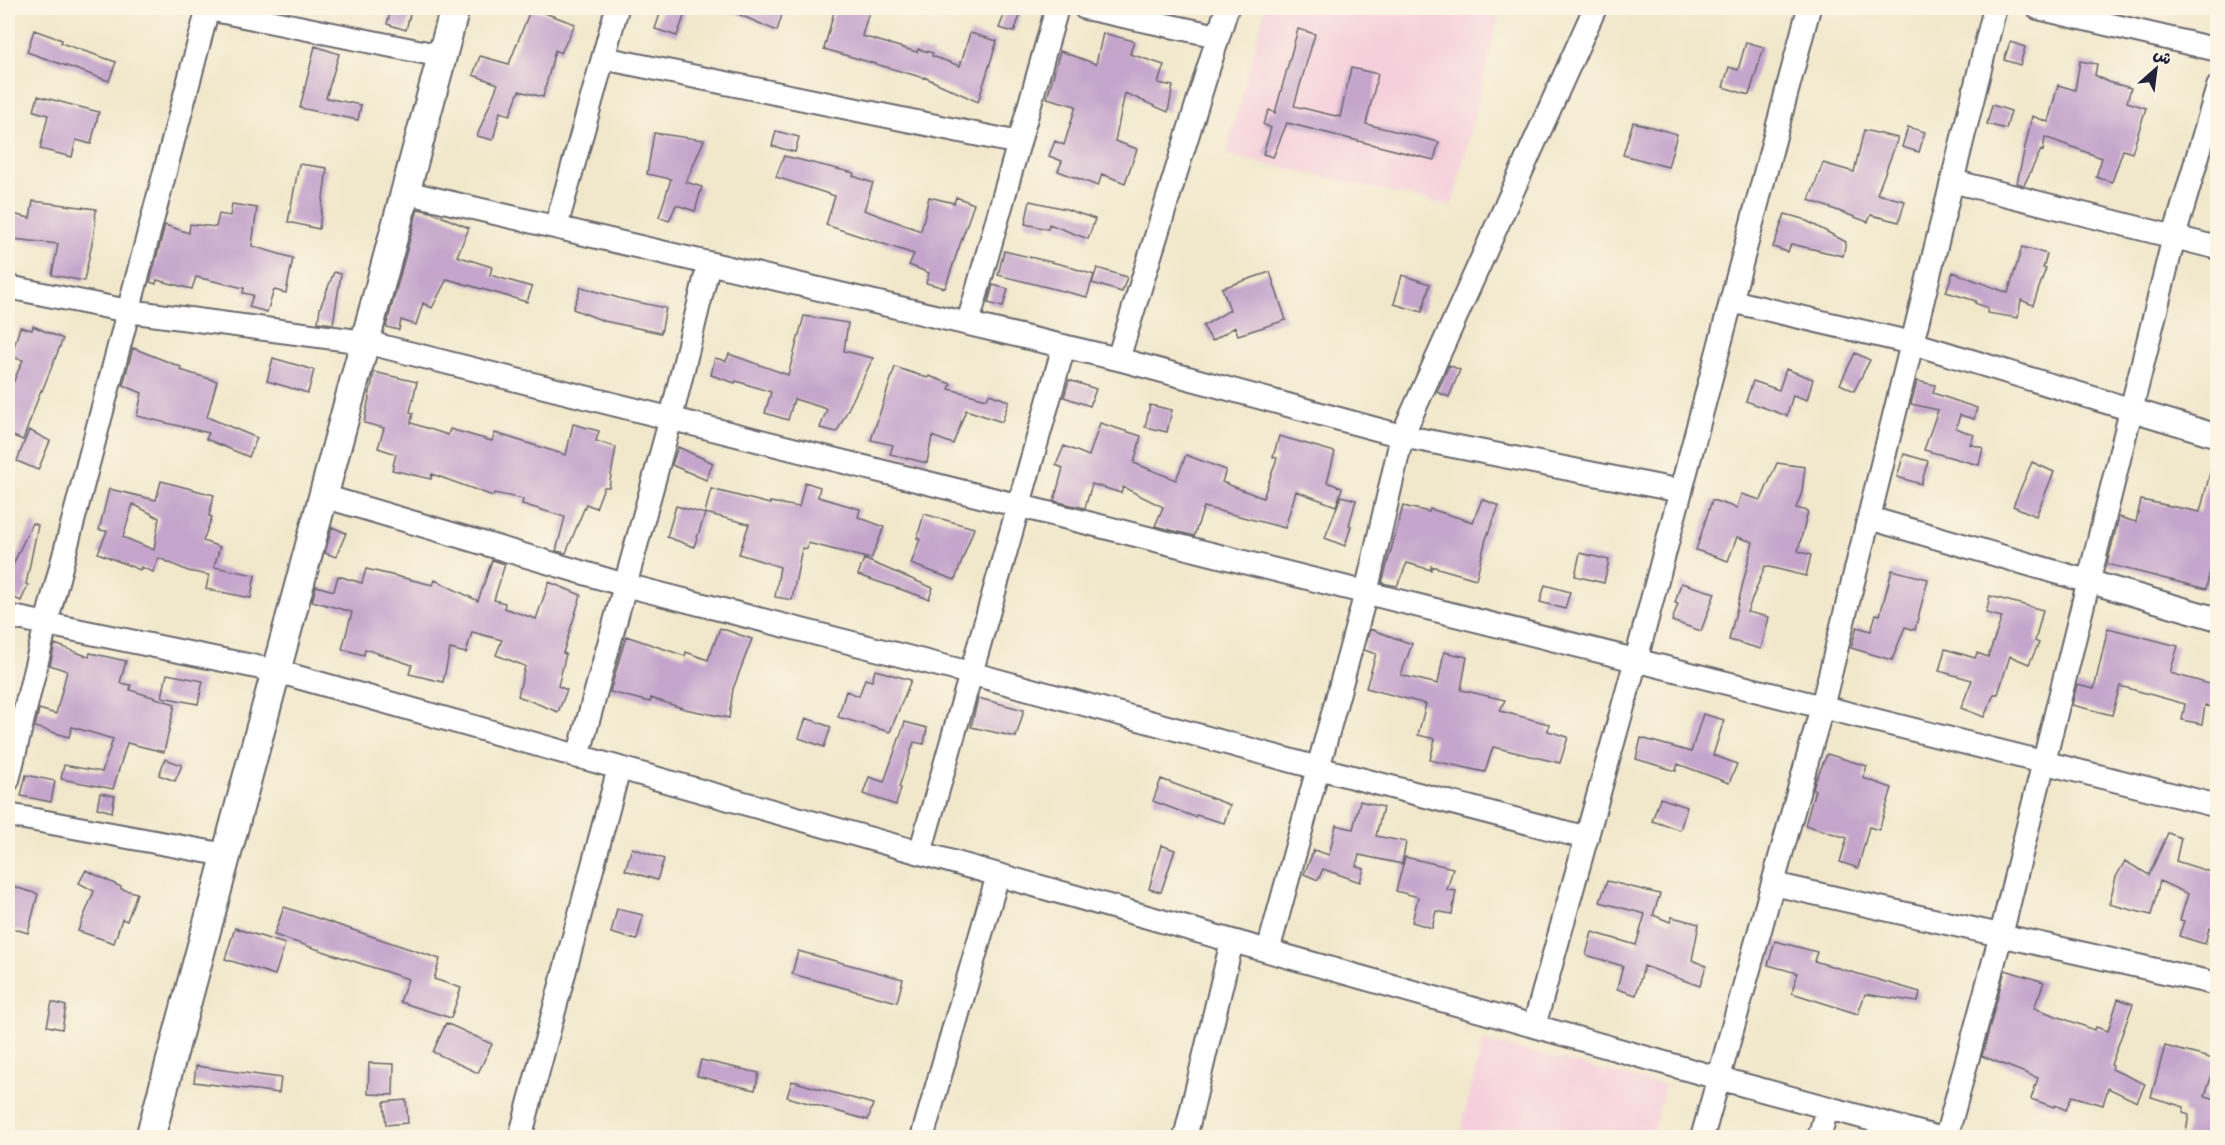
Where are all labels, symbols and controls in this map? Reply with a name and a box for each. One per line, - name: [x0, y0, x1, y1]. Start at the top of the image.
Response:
- north arrow: [2126, 39, 2186, 99]
- text: ش: [2150, 44, 2175, 70]

